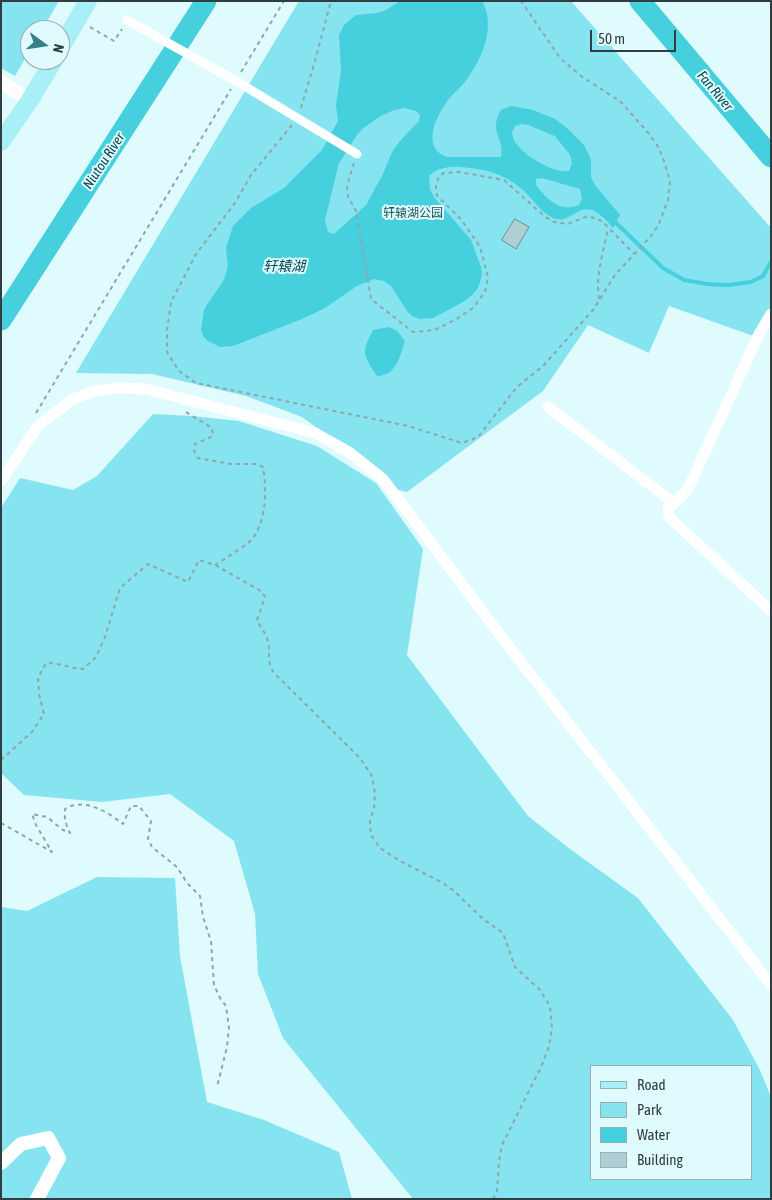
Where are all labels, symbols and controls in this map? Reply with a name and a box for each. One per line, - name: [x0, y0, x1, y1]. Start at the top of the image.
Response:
- north arrow: [20, 20, 70, 70]
- scale bar: [592, 20, 678, 52]
- text: 50 m: [598, 30, 625, 47]
- text: N: [50, 42, 67, 54]
- water label: Fan River: [693, 68, 737, 114]
- water label: Niutou River: [80, 130, 128, 192]
- park label: 轩辕湖公园: [383, 206, 443, 220]
- water label: 轩辕湖: [263, 259, 305, 275]
- legend: [590, 1065, 752, 1180]
- text: Road: [637, 1076, 666, 1093]
- text: Park: [637, 1101, 662, 1118]
- text: Water: [637, 1126, 670, 1143]
- text: Building: [637, 1151, 683, 1168]

